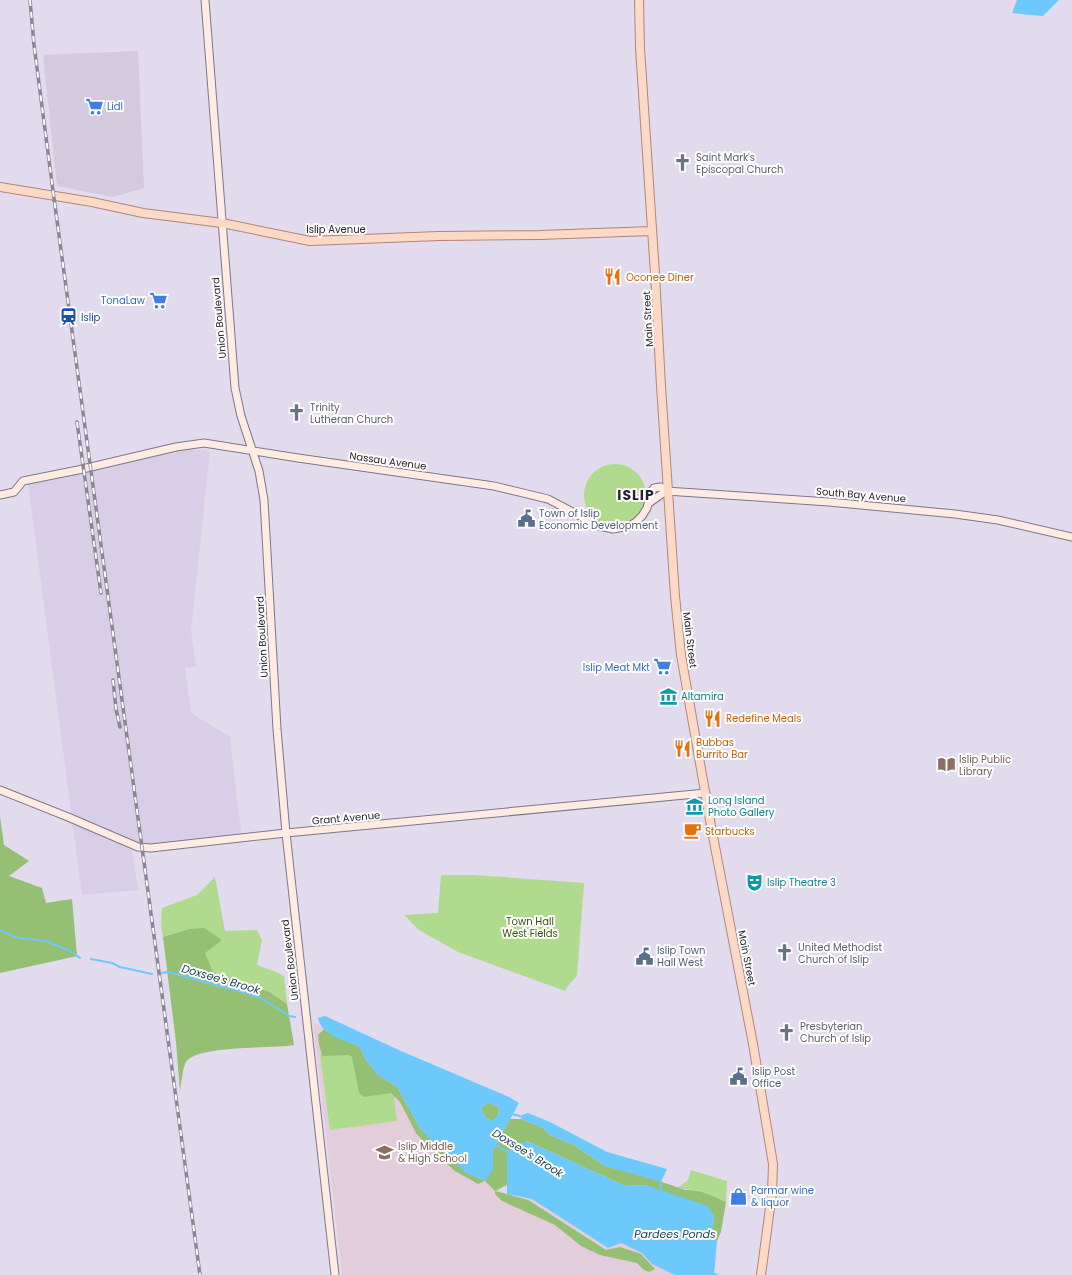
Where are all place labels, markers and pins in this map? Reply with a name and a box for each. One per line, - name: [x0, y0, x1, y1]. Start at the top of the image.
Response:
- supermarket icon: Lidl: [84, 96, 104, 116]
- place label: Lidl: [107, 99, 123, 114]
- place label: Saint Mark's Episcopal Church: [696, 150, 783, 177]
- church icon: Saint Mark's Episcopal Church: [673, 153, 693, 173]
- restaurant icon: Oconee Diner: [603, 267, 623, 287]
- place label: Oconee Diner: [626, 270, 694, 285]
- supermarket icon: TonaLaw: [148, 290, 168, 310]
- place label: TonaLaw: [101, 293, 146, 308]
- station icon: Islip: [58, 307, 78, 327]
- place label: Islip: [81, 310, 101, 325]
- place label: Trinity Lutheran Church: [310, 400, 393, 427]
- church icon: Trinity Lutheran Church: [287, 403, 307, 423]
- place label: Town of Islip Economic Development: [539, 506, 658, 533]
- public building icon: Town of Islip Economic Development: [516, 509, 536, 529]
- supermarket icon: Islip Meat Mkt: [653, 657, 673, 677]
- place label: Islip Meat Mkt: [583, 660, 650, 675]
- museum icon: Altamira: [658, 686, 678, 706]
- place label: Altamira: [681, 689, 724, 704]
- restaurant icon: Redefine Meals: [703, 708, 723, 728]
- place label: Redefine Meals: [726, 711, 802, 726]
- place label: Bubbas Burrito Bar: [696, 735, 748, 762]
- restaurant icon: Bubbas Burrito Bar: [673, 738, 693, 758]
- place label: Islip Public Library: [959, 752, 1011, 779]
- library icon: Islip Public Library: [936, 755, 956, 775]
- place label: Long Island Photo Gallery: [708, 793, 775, 820]
- museum icon: Long Island Photo Gallery: [685, 796, 705, 816]
- cafe icon: Starbucks: [682, 821, 702, 841]
- place label: Starbucks: [705, 824, 755, 839]
- theatre icon: Islip Theatre 3: [744, 872, 764, 892]
- place label: Islip Theatre 3: [767, 875, 836, 890]
- place label: United Methodist Church of Islip: [798, 940, 883, 967]
- place label: Islip Town Hall West: [657, 943, 705, 970]
- church icon: United Methodist Church of Islip: [775, 943, 795, 963]
- public building icon: Islip Town Hall West: [634, 946, 654, 966]
- place label: Presbyterian Church of Islip: [800, 1019, 871, 1046]
- church icon: Presbyterian Church of Islip: [777, 1022, 797, 1042]
- place label: Islip Post Office: [752, 1064, 795, 1091]
- public building icon: Islip Post Office: [729, 1067, 749, 1087]
- place label: Islip Middle & High School: [398, 1139, 467, 1166]
- school or university icon: Islip Middle & High School: [375, 1142, 395, 1162]
- place label: Parmar wine & liquor: [751, 1183, 814, 1210]
- shop icon: Parmar wine & liquor: [728, 1186, 748, 1206]

